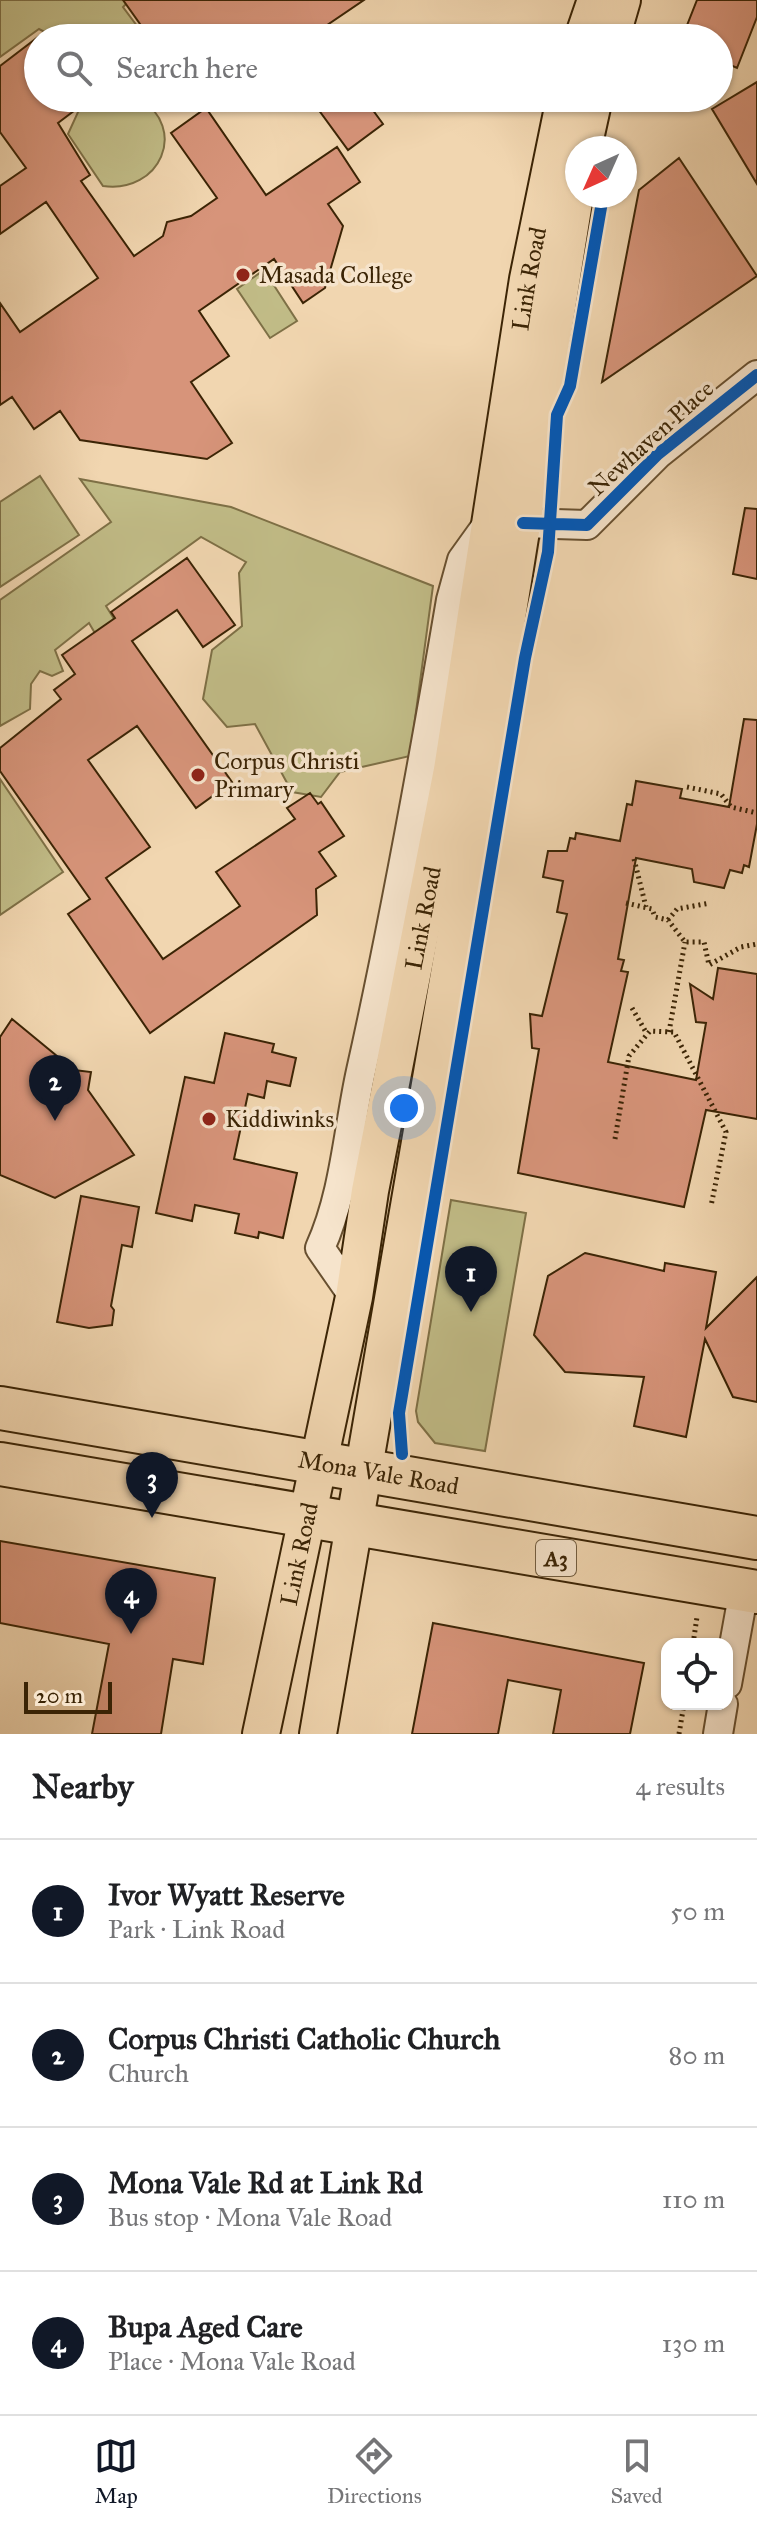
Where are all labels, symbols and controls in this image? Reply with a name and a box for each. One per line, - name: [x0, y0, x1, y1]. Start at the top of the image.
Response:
- search box: [24, 24, 733, 112]
- icon: search: [52, 46, 96, 90]
- text: Search here: [116, 50, 258, 86]
- north arrow: [565, 136, 637, 208]
- street label: Link Road: [505, 224, 553, 333]
- place label: Masada College: [259, 260, 413, 290]
- marker: Masada College: [234, 266, 252, 284]
- street label: Newhaven Place: [582, 374, 720, 502]
- place label: Corpus Christi Primary: [214, 746, 360, 804]
- marker: Corpus Christi Primary: [189, 766, 207, 784]
- street label: Link Road: [398, 864, 448, 972]
- pin: 2: [29, 1055, 81, 1121]
- your location: [384, 1088, 424, 1128]
- place label: Kiddiwinks: [225, 1104, 334, 1134]
- marker: Kiddiwinks: [200, 1110, 218, 1128]
- pin: 1: [445, 1246, 497, 1312]
- street label: Mona Vale Road: [296, 1444, 461, 1502]
- pin: 3: [126, 1452, 178, 1518]
- street label: Link Road: [274, 1500, 325, 1608]
- road number: A3: [536, 1540, 576, 1576]
- pin: 4: [105, 1568, 157, 1634]
- map controls: [661, 1638, 733, 1710]
- button: locate: [661, 1638, 733, 1710]
- scale bar: [24, 1678, 112, 1714]
- text: 20 m: [36, 1682, 83, 1709]
- text: Nearby: [32, 1766, 134, 1807]
- text: 4 results: [636, 1770, 725, 1802]
- text: Ivor Wyatt Reserve: [108, 1877, 345, 1913]
- text: 1: [53, 1895, 63, 1927]
- text: 50 m: [670, 1895, 725, 1927]
- text: Park · Link Road: [108, 1913, 285, 1945]
- text: Corpus Christi Catholic Church: [108, 2021, 501, 2057]
- text: 2: [52, 2039, 64, 2071]
- text: 80 m: [669, 2039, 725, 2071]
- text: Church: [108, 2057, 189, 2089]
- text: Mona Vale Rd at Link Rd: [108, 2165, 423, 2201]
- text: 3: [53, 2183, 63, 2215]
- text: 110 m: [662, 2183, 725, 2215]
- text: Bus stop · Mona Vale Road: [108, 2201, 392, 2233]
- text: Bupa Aged Care: [108, 2309, 303, 2345]
- text: 4: [51, 2327, 65, 2359]
- text: 130 m: [662, 2327, 725, 2359]
- text: Place · Mona Vale Road: [108, 2345, 356, 2377]
- tab: Map: [94, 2434, 138, 2509]
- tab: Directions: [327, 2434, 422, 2509]
- tab: Saved: [610, 2434, 663, 2509]

